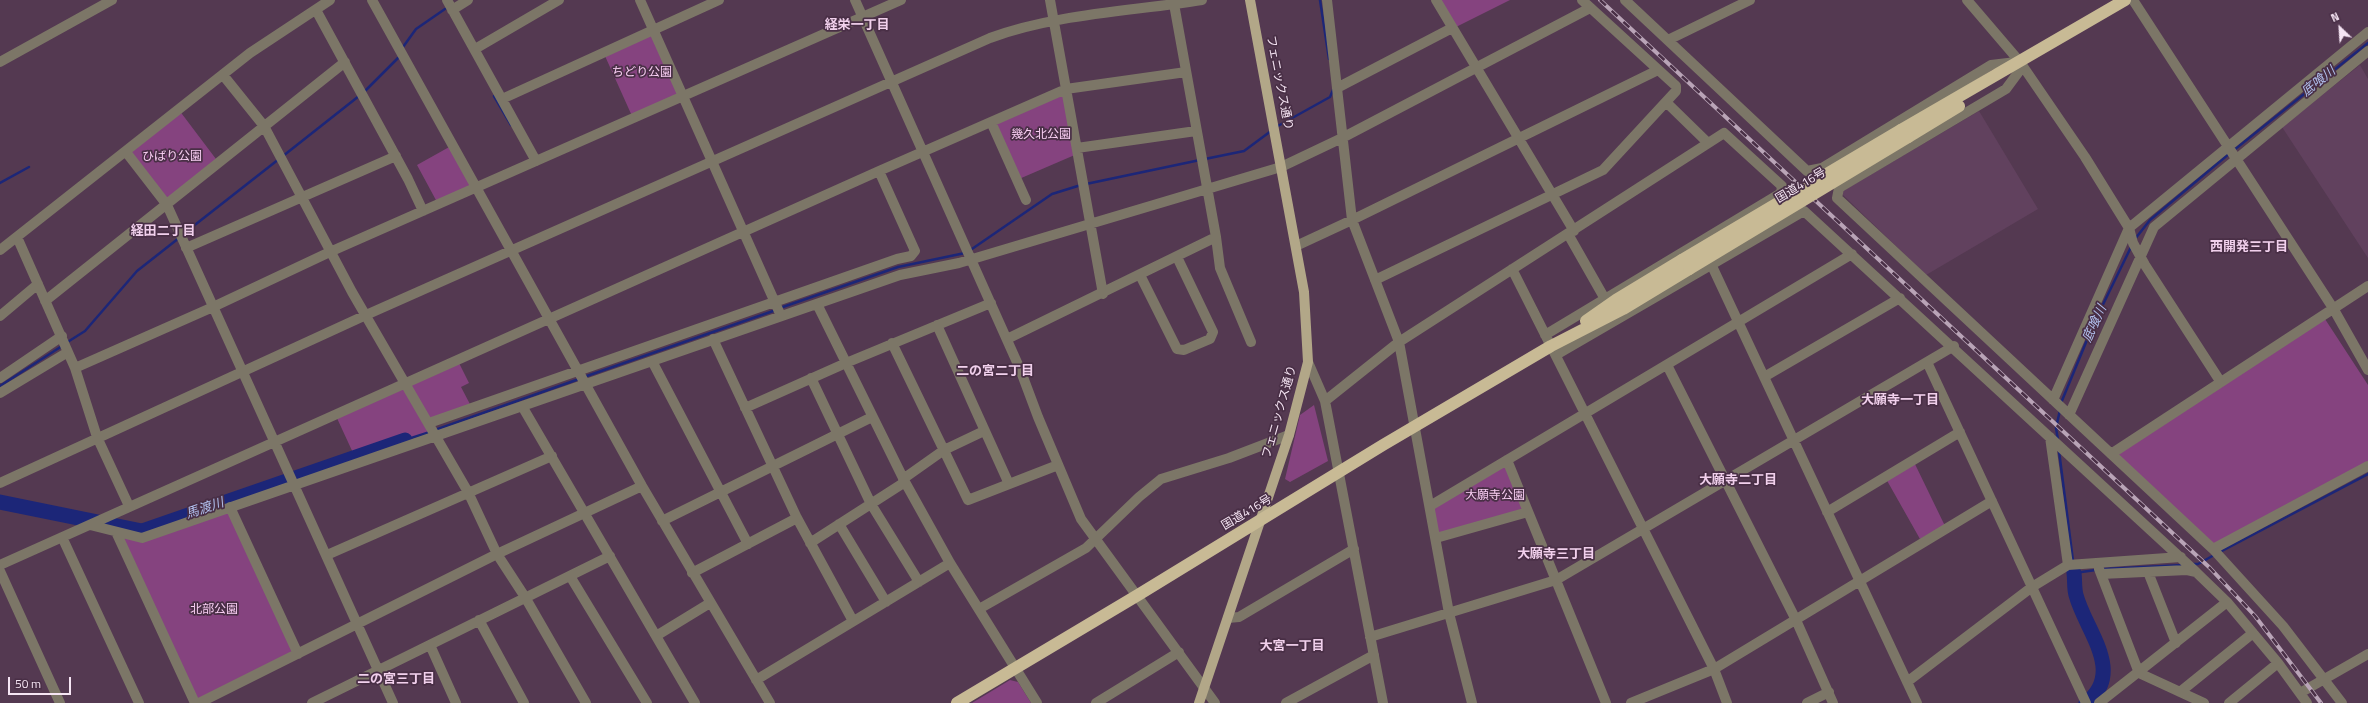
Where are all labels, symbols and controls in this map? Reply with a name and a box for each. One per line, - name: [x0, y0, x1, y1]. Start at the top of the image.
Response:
- north arrow: [2320, 8, 2360, 48]
- text: N: [2328, 8, 2342, 26]
- district label: 経栄一丁目: [825, 18, 889, 34]
- street label: フェニックス通り: [1263, 35, 1295, 131]
- water label: 底喰川: [2299, 64, 2339, 100]
- park label: ちどり公園: [612, 66, 672, 80]
- park label: 幾久北公園: [1011, 128, 1071, 142]
- park label: ひばり公園: [142, 150, 202, 164]
- street label: 国道416号: [1773, 165, 1829, 207]
- district label: 経田二丁目: [131, 224, 195, 240]
- district label: 西開発三丁目: [2210, 240, 2288, 256]
- water label: 底喰川: [2080, 303, 2110, 345]
- district label: 二の宮二丁目: [956, 364, 1034, 380]
- street label: フェニックス通り: [1260, 364, 1300, 460]
- district label: 大願寺一丁目: [1861, 393, 1939, 409]
- district label: 大願寺二丁目: [1699, 473, 1777, 489]
- park label: 大願寺公園: [1465, 489, 1525, 503]
- street label: 国道416号: [1219, 492, 1275, 534]
- water label: 馬渡川: [184, 495, 226, 523]
- district label: 大願寺三丁目: [1517, 547, 1595, 563]
- park label: 北部公園: [190, 603, 238, 617]
- district label: 大宮一丁目: [1260, 639, 1324, 655]
- scale bar: [10, 669, 73, 695]
- district label: 二の宮三丁目: [357, 672, 435, 688]
- text: 50 m: [15, 674, 41, 693]

